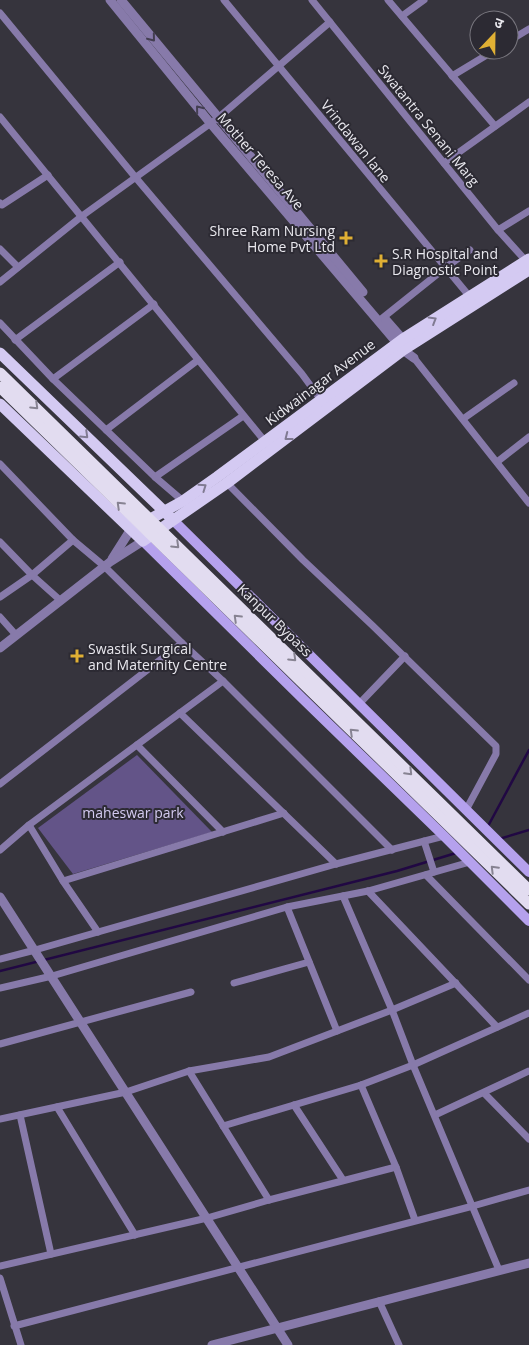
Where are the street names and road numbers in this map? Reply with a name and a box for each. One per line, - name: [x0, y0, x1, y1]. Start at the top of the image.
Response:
- street label: Swatantra Senani Marg: [374, 60, 484, 190]
- street label: Vrindawan lane: [317, 96, 395, 186]
- street label: Mother Teresa Ave: [214, 108, 309, 214]
- street label: Kidwainagar Avenue: [261, 334, 379, 430]
- street label: Kanpur Bypass: [233, 579, 317, 661]

